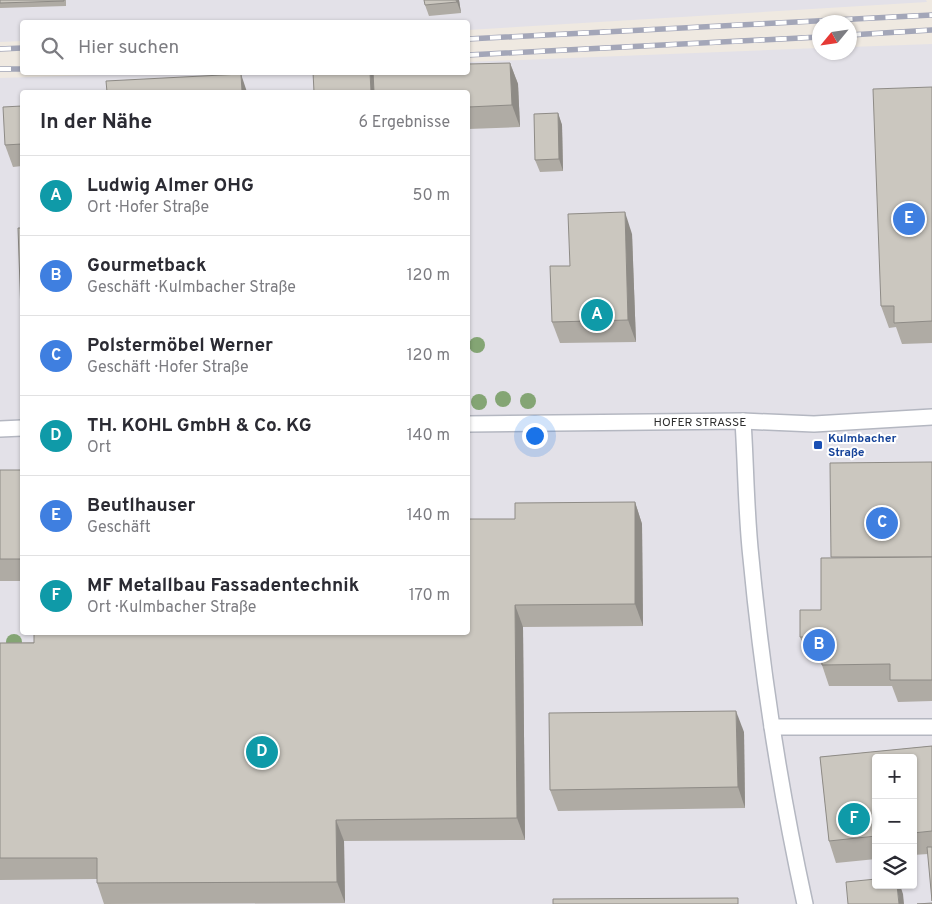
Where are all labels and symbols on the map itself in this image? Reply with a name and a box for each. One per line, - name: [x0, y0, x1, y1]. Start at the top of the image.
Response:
- north arrow: [812, 15, 857, 60]
- pin: E: [893, 200, 925, 238]
- pin: A: [581, 296, 613, 334]
- street label: HOFER STRASSE: [654, 415, 746, 431]
- your location: [522, 423, 548, 449]
- place label: Kulmbacher Straße: [828, 431, 896, 461]
- marker: Kulmbacher Straße: [812, 439, 824, 451]
- pin: C: [866, 504, 898, 542]
- pin: B: [803, 626, 835, 664]
- pin: D: [246, 733, 278, 771]
- pin: F: [838, 800, 870, 838]

